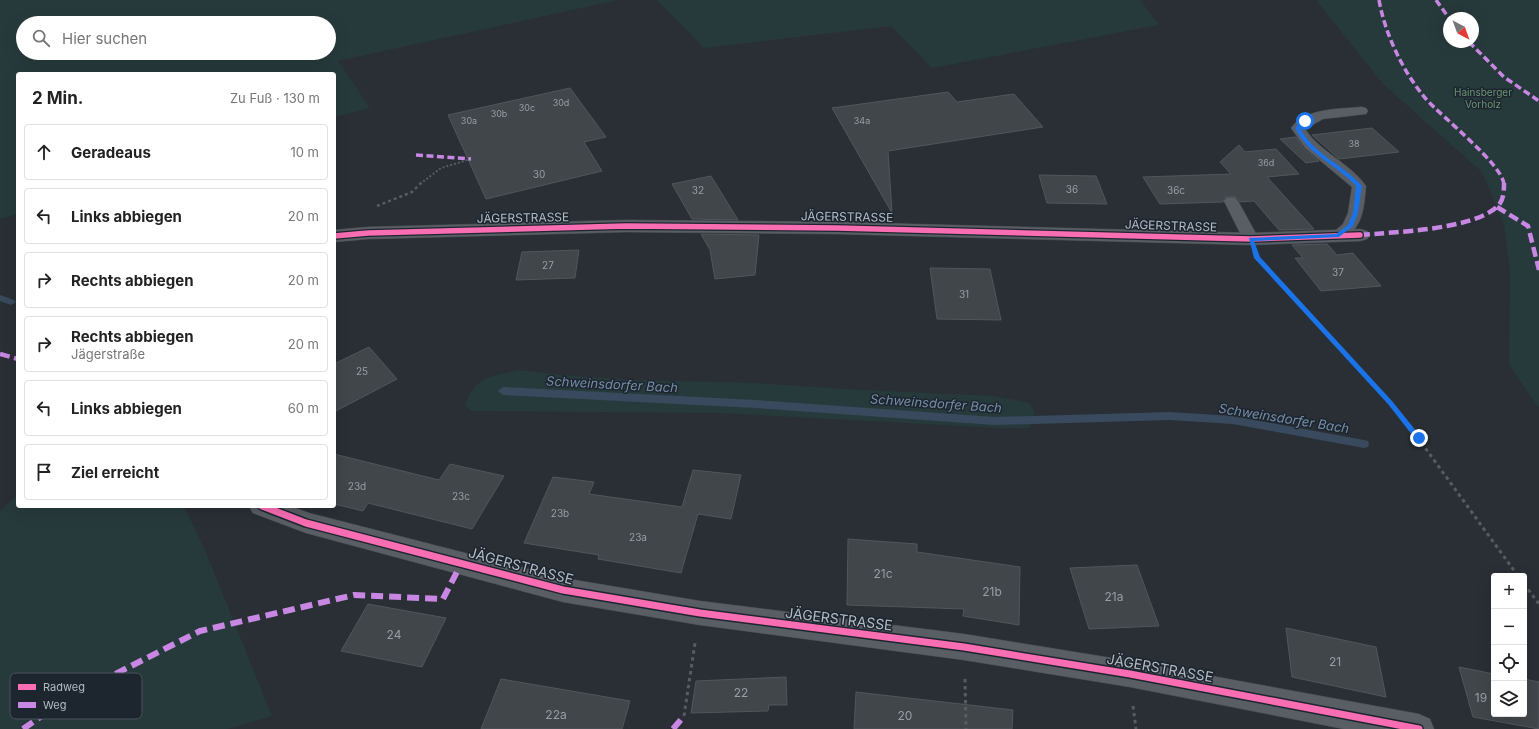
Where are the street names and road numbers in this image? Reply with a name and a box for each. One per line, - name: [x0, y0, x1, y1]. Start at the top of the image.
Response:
- street label: JÄGERSTRASSE: [801, 208, 893, 225]
- street label: JÄGERSTRASSE: [477, 209, 569, 226]
- street label: JÄGERSTRASSE: [1125, 216, 1217, 235]
- street label: JÄGERSTRASSE: [467, 543, 575, 588]
- street label: JÄGERSTRASSE: [785, 603, 894, 634]
- street label: JÄGERSTRASSE: [1106, 650, 1215, 685]

